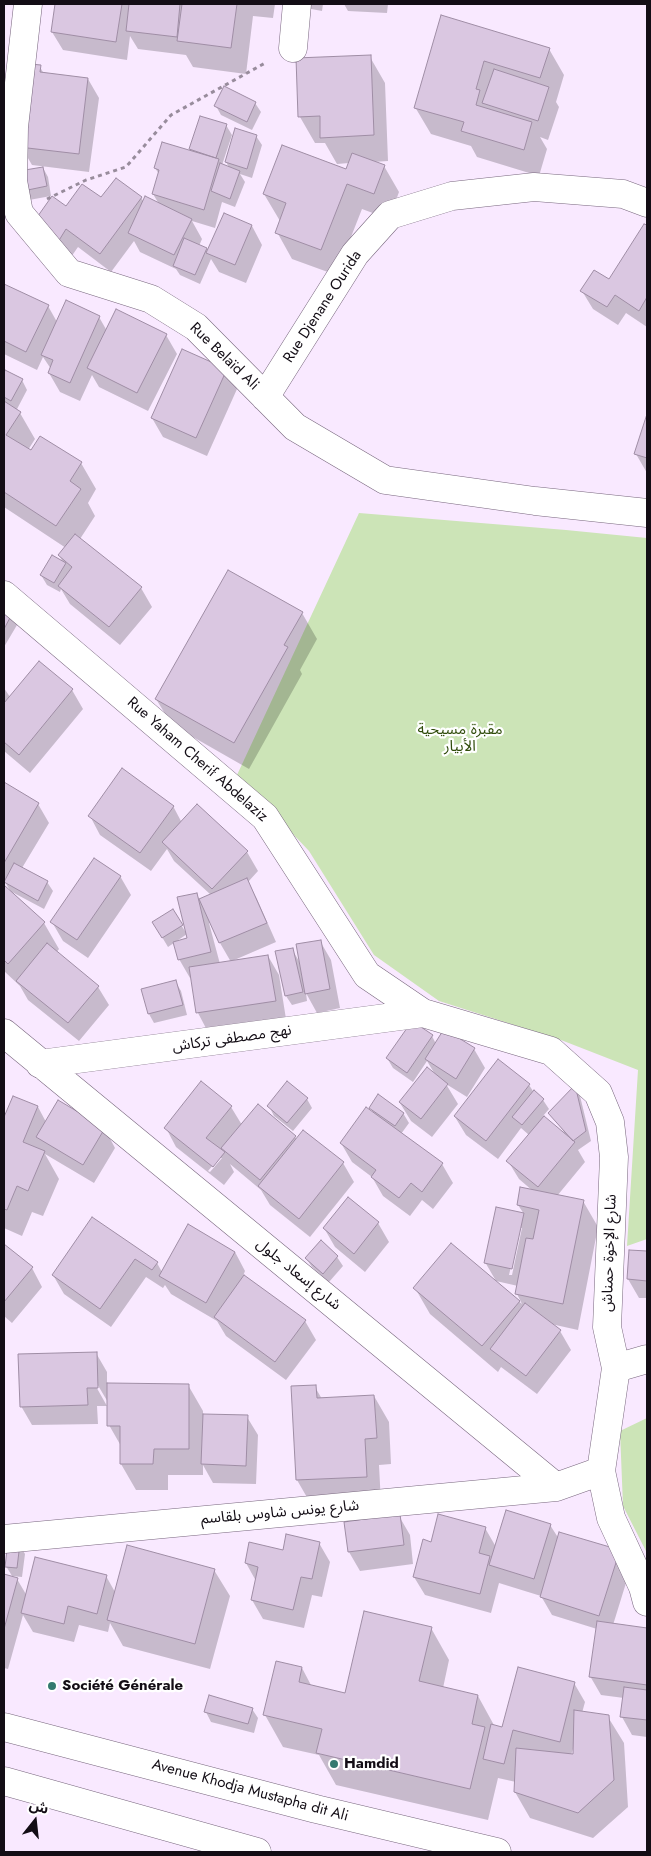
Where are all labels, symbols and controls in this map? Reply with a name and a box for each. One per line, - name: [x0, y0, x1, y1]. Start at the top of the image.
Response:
- street label: Rue Djenane Ourida: [280, 248, 366, 366]
- street label: Rue Belaïd Ali: [186, 319, 262, 395]
- street label: Rue Yaham Cherif Abdelaziz: [123, 694, 271, 826]
- park label: مقبرة مسيحية الأبيار: [417, 721, 503, 756]
- street label: نهج مصطفى تركاش: [171, 1022, 293, 1056]
- street label: شارع الإخوة حمناش: [599, 1194, 621, 1312]
- street label: شارع إسعاد جلول: [252, 1235, 344, 1315]
- street label: شارع يونس شاوس بلقاسم: [200, 1497, 360, 1529]
- place label: Société Générale: [62, 1677, 183, 1695]
- marker: Société Générale: [46, 1680, 58, 1692]
- place label: Hamdid: [344, 1755, 399, 1773]
- street label: Avenue Khodja Mustapha dit Ali: [150, 1756, 350, 1826]
- marker: Hamdid: [328, 1758, 340, 1770]
- text: ش: [27, 1794, 51, 1819]
- north arrow: [10, 1796, 60, 1846]

